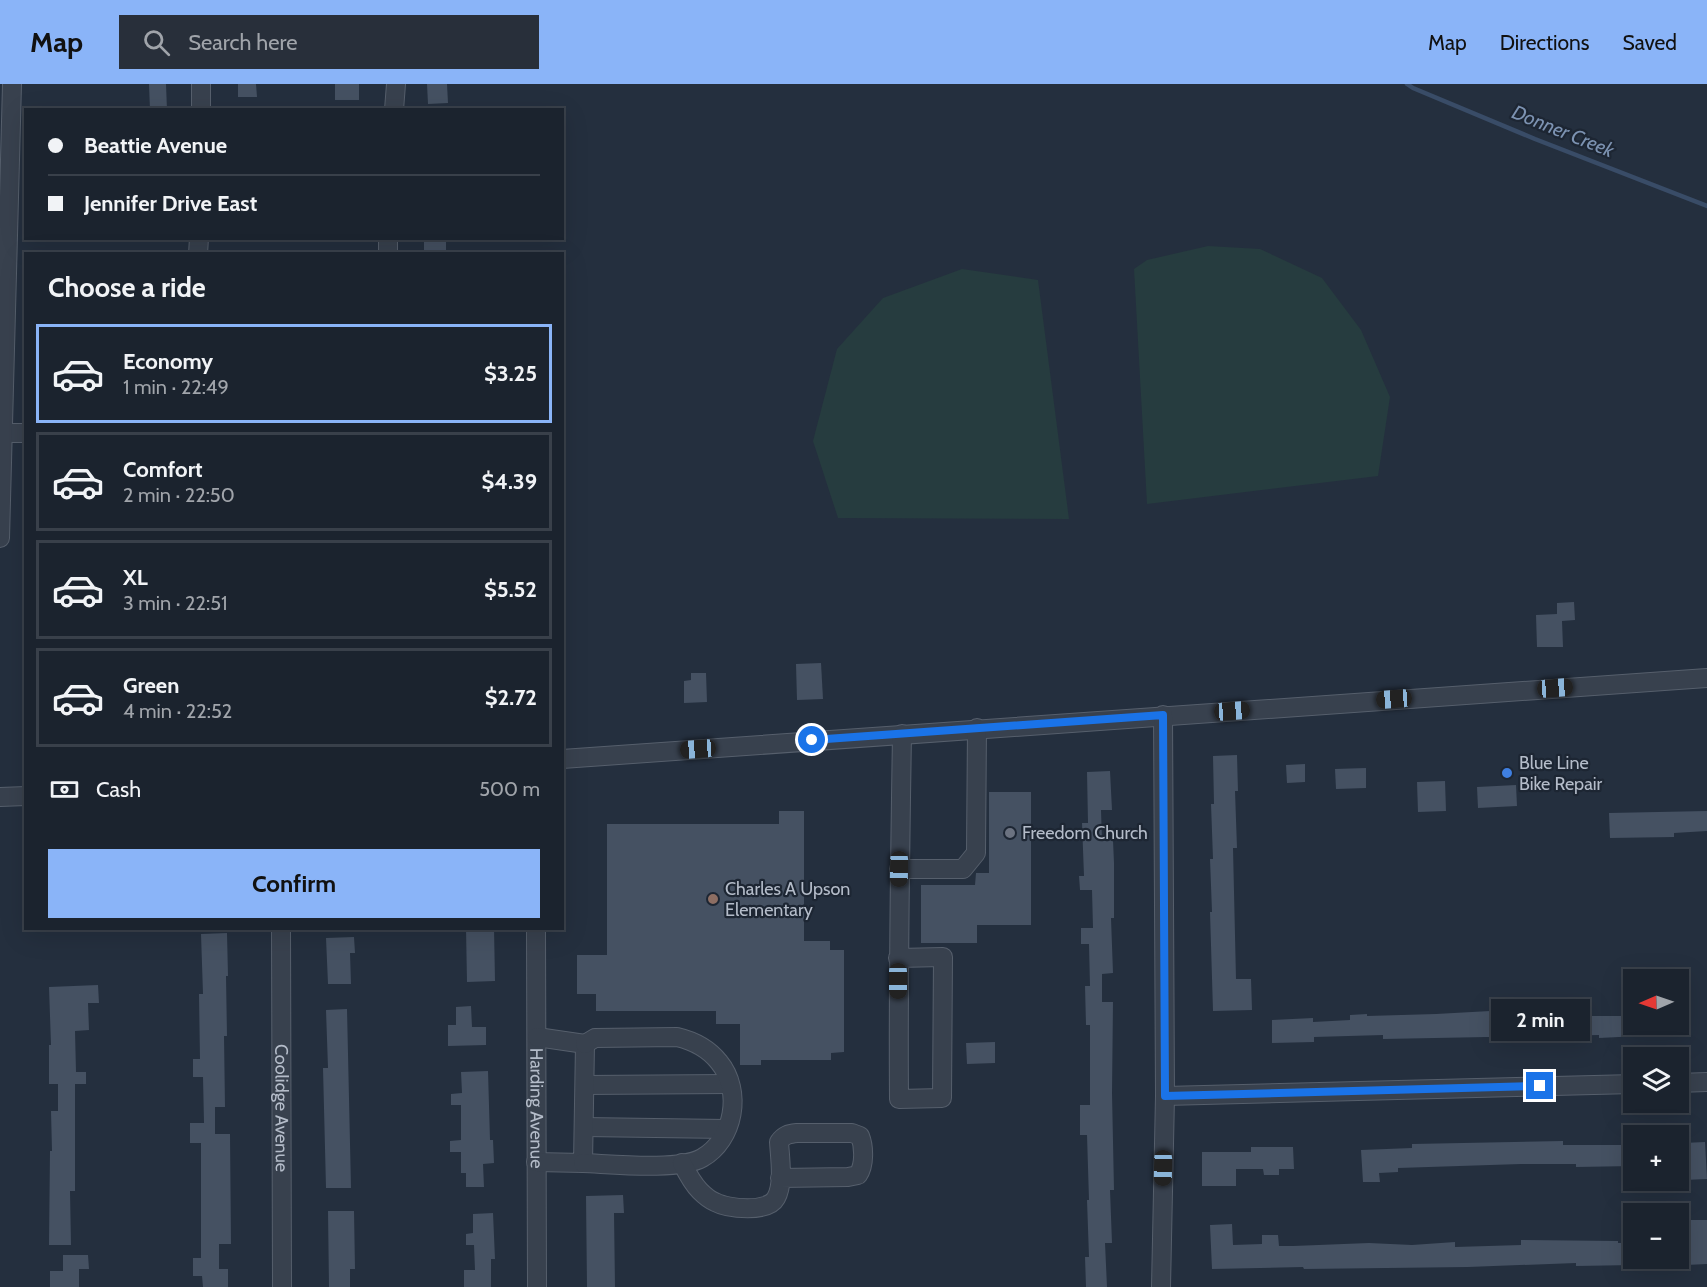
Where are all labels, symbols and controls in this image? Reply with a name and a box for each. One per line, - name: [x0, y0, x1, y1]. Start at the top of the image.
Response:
- search box: [119, 15, 539, 69]
- text: Map: [30, 25, 83, 59]
- icon: search: [140, 26, 173, 59]
- text: Search here: [188, 29, 297, 56]
- text: Map: [1428, 30, 1467, 55]
- text: Directions: [1500, 30, 1589, 55]
- text: Saved: [1622, 30, 1677, 55]
- water label: Donner Creek: [1509, 100, 1619, 163]
- text: Beattie Avenue: [84, 132, 227, 159]
- text: Jennifer Drive East: [84, 190, 257, 217]
- text: Choose a ride: [48, 271, 206, 304]
- icon: car: [51, 347, 105, 401]
- text: Economy: [123, 348, 213, 375]
- text: $3.25: [484, 360, 537, 387]
- text: 1 min · 22:49: [123, 375, 229, 399]
- icon: car: [51, 455, 105, 509]
- text: Comfort: [123, 456, 202, 483]
- text: $4.39: [481, 468, 537, 495]
- text: 2 min · 22:50: [123, 483, 235, 507]
- icon: car: [51, 563, 105, 617]
- text: XL: [123, 564, 148, 591]
- text: $5.52: [484, 576, 537, 603]
- text: 3 min · 22:51: [123, 591, 228, 615]
- icon: car: [51, 671, 105, 725]
- text: Green: [123, 672, 179, 699]
- car: [1536, 678, 1574, 698]
- text: $2.72: [485, 684, 537, 711]
- car: [1375, 689, 1413, 709]
- text: 4 min · 22:52: [123, 699, 232, 723]
- car: [1213, 701, 1251, 721]
- route start: [798, 726, 825, 753]
- car: [679, 739, 717, 759]
- place label: Blue Line Bike Repair: [1519, 752, 1603, 795]
- marker: Blue Line Bike Repair: [1500, 766, 1514, 780]
- icon: cash: [48, 773, 81, 806]
- text: Cash: [96, 776, 141, 803]
- text: 500 m: [479, 777, 540, 801]
- place label: Freedom Church: [1022, 822, 1148, 844]
- marker: Freedom Church: [1003, 826, 1017, 840]
- button: Confirm: [48, 849, 540, 918]
- car: [890, 851, 908, 887]
- place label: Charles A Upson Elementary: [725, 878, 850, 921]
- marker: Charles A Upson Elementary: [706, 892, 720, 906]
- car: [889, 963, 907, 999]
- north arrow: [1623, 969, 1689, 1035]
- map controls: [1623, 969, 1689, 1269]
- callout: 2 min: [1490, 999, 1590, 1041]
- text: 2 min: [1516, 1008, 1565, 1032]
- street label: Coolidge Avenue: [270, 1044, 293, 1172]
- button: layers: [1623, 1047, 1689, 1113]
- street label: Harding Avenue: [525, 1048, 548, 1168]
- route end: [1526, 1072, 1553, 1099]
- button: +: [1623, 1125, 1689, 1191]
- car: [1154, 1150, 1172, 1186]
- button: −: [1623, 1203, 1689, 1269]

